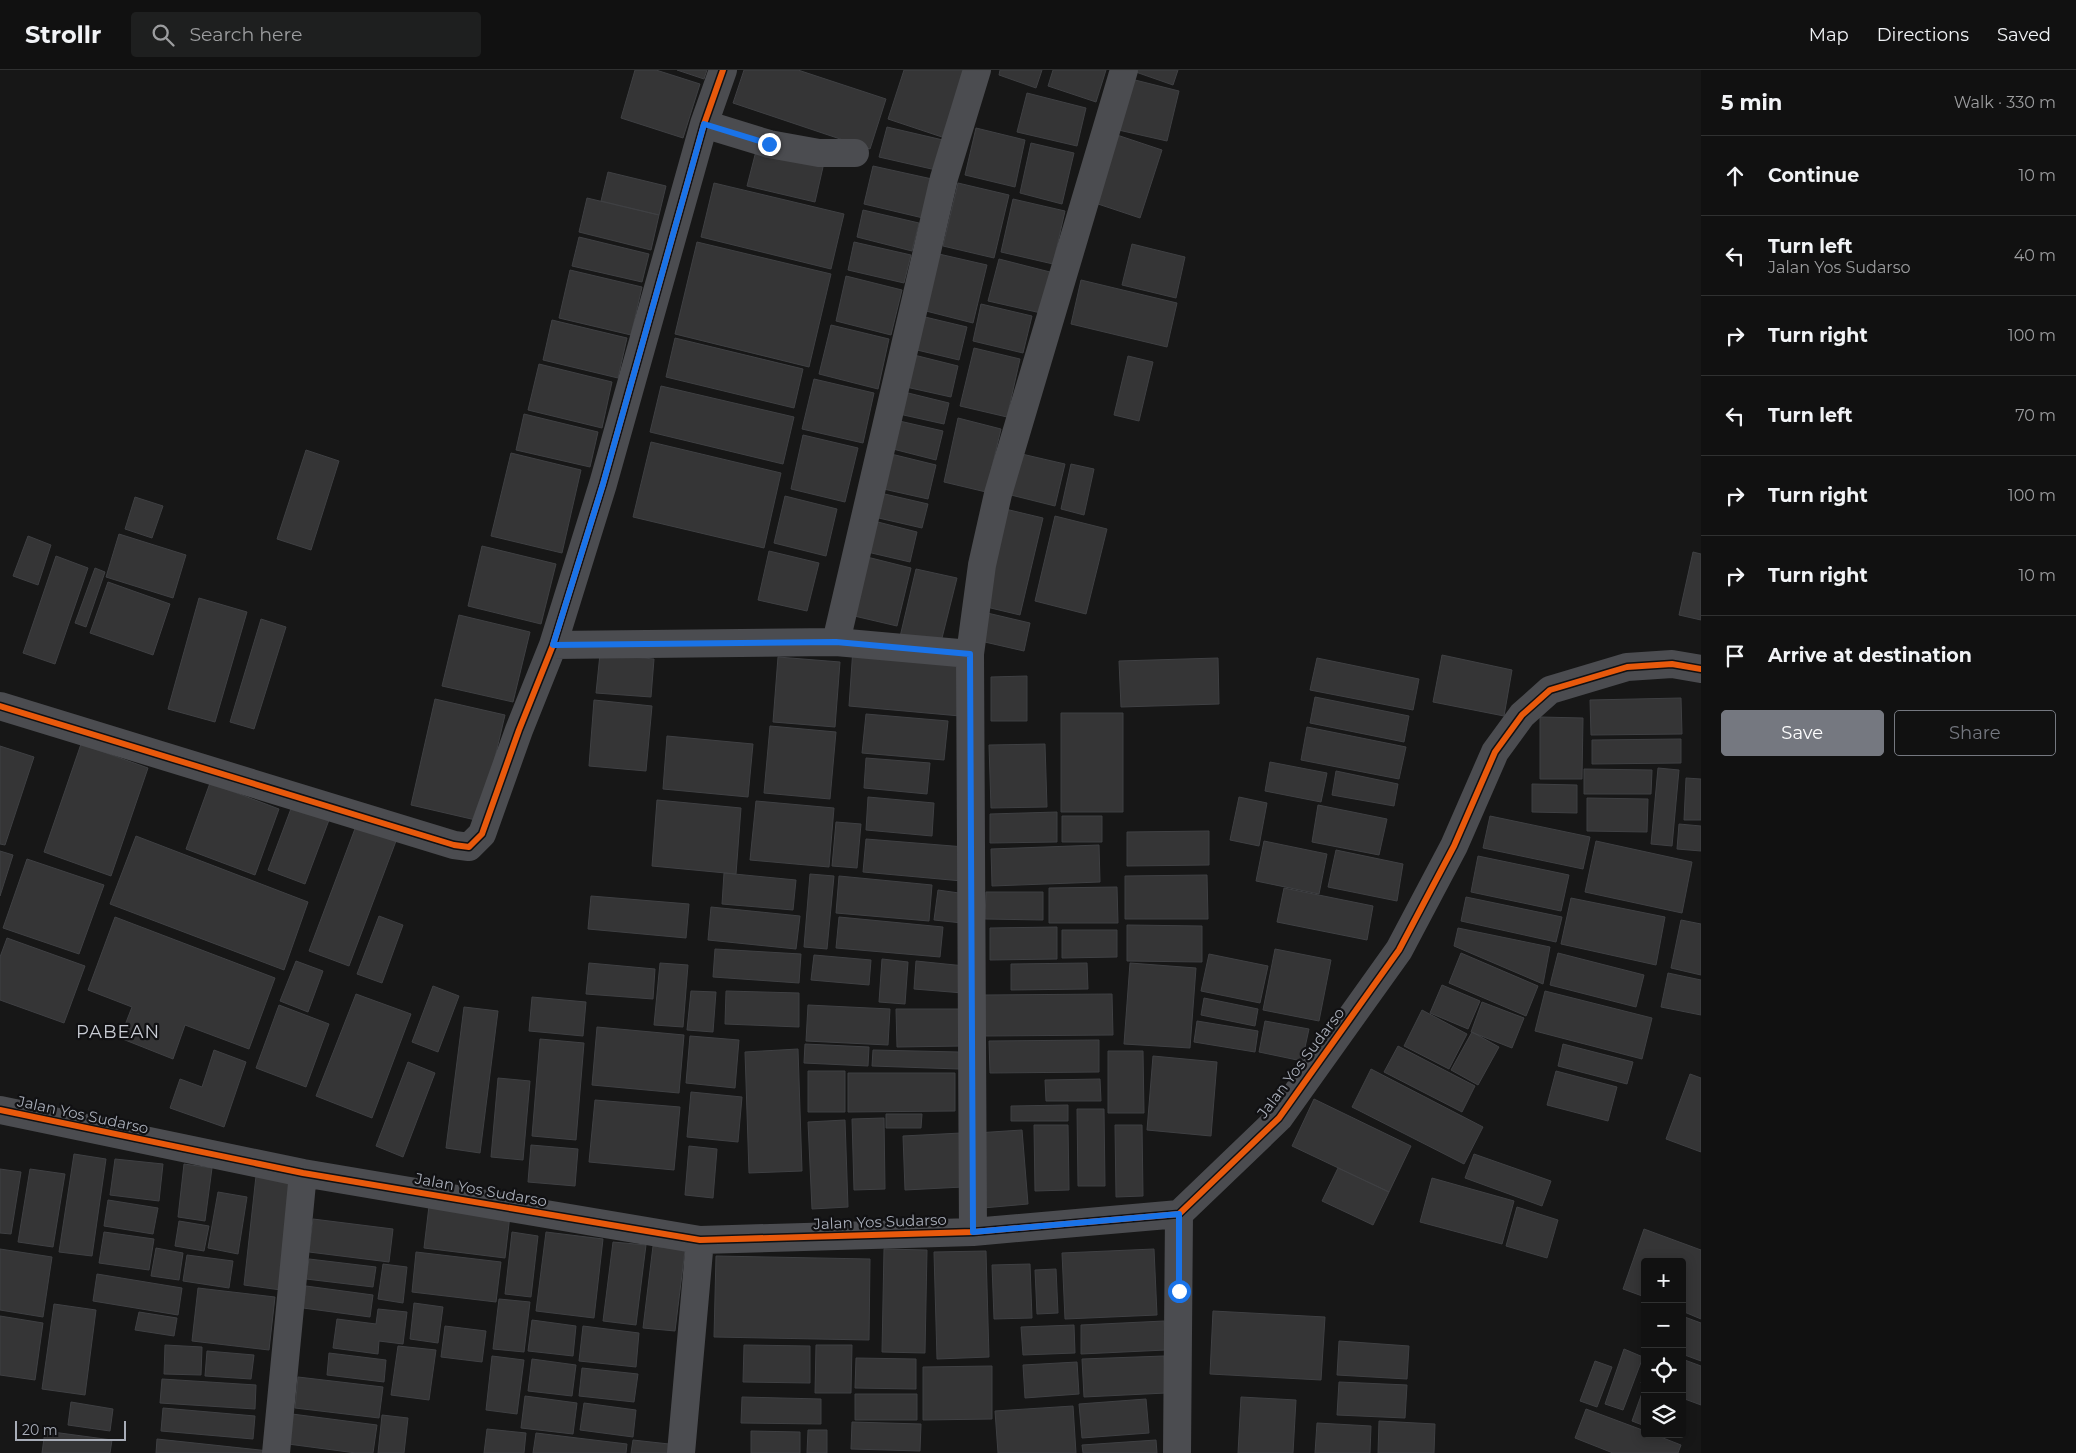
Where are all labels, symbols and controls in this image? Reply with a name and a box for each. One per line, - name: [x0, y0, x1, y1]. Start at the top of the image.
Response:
- search box: [131, 12, 481, 57]
- text: Strollr: [25, 20, 101, 49]
- icon: search: [149, 21, 177, 49]
- text: Search here: [189, 23, 302, 46]
- text: Map: [1809, 24, 1849, 46]
- text: Directions: [1877, 24, 1969, 46]
- text: Saved: [1997, 24, 2051, 46]
- text: 5 min: [1721, 90, 1782, 115]
- text: Walk · 330 m: [1954, 93, 2056, 112]
- route end: [758, 133, 781, 156]
- icon: ahead: [1721, 162, 1749, 190]
- text: Continue: [1768, 164, 1859, 187]
- text: 10 m: [2018, 166, 2056, 185]
- text: Turn left: [1768, 235, 1853, 258]
- icon: left: [1721, 242, 1749, 270]
- text: 40 m: [2014, 246, 2056, 265]
- text: Jalan Yos Sudarso: [1768, 258, 1911, 277]
- icon: right: [1721, 322, 1749, 350]
- text: Turn right: [1768, 324, 1868, 347]
- text: 100 m: [2008, 326, 2056, 345]
- icon: left: [1721, 402, 1749, 430]
- text: Turn left: [1768, 404, 1853, 427]
- text: 70 m: [2015, 406, 2056, 425]
- icon: right: [1721, 482, 1749, 510]
- text: Turn right: [1768, 484, 1868, 507]
- text: 100 m: [2008, 486, 2056, 505]
- icon: right: [1721, 562, 1749, 590]
- text: Turn right: [1768, 564, 1868, 587]
- text: 10 m: [2018, 566, 2056, 585]
- icon: arrive: [1721, 642, 1749, 670]
- text: Arrive at destination: [1768, 644, 1972, 667]
- button: Save: [1721, 710, 1884, 756]
- button: Share: [1894, 710, 2056, 756]
- street label: Jalan Yos Sudarso: [1252, 1004, 1348, 1123]
- district label: PABEAN: [76, 1021, 160, 1043]
- street label: Jalan Yos Sudarso: [15, 1091, 150, 1138]
- street label: Jalan Yos Sudarso: [413, 1168, 549, 1210]
- street label: Jalan Yos Sudarso: [812, 1210, 947, 1233]
- map controls: [1641, 1258, 1686, 1438]
- button: +: [1641, 1258, 1686, 1303]
- route start: [1168, 1280, 1191, 1303]
- button: −: [1641, 1303, 1686, 1348]
- button: locate: [1641, 1348, 1686, 1393]
- button: layers: [1641, 1393, 1686, 1438]
- scale bar: [15, 1418, 126, 1441]
- text: 20 m: [22, 1421, 58, 1439]

